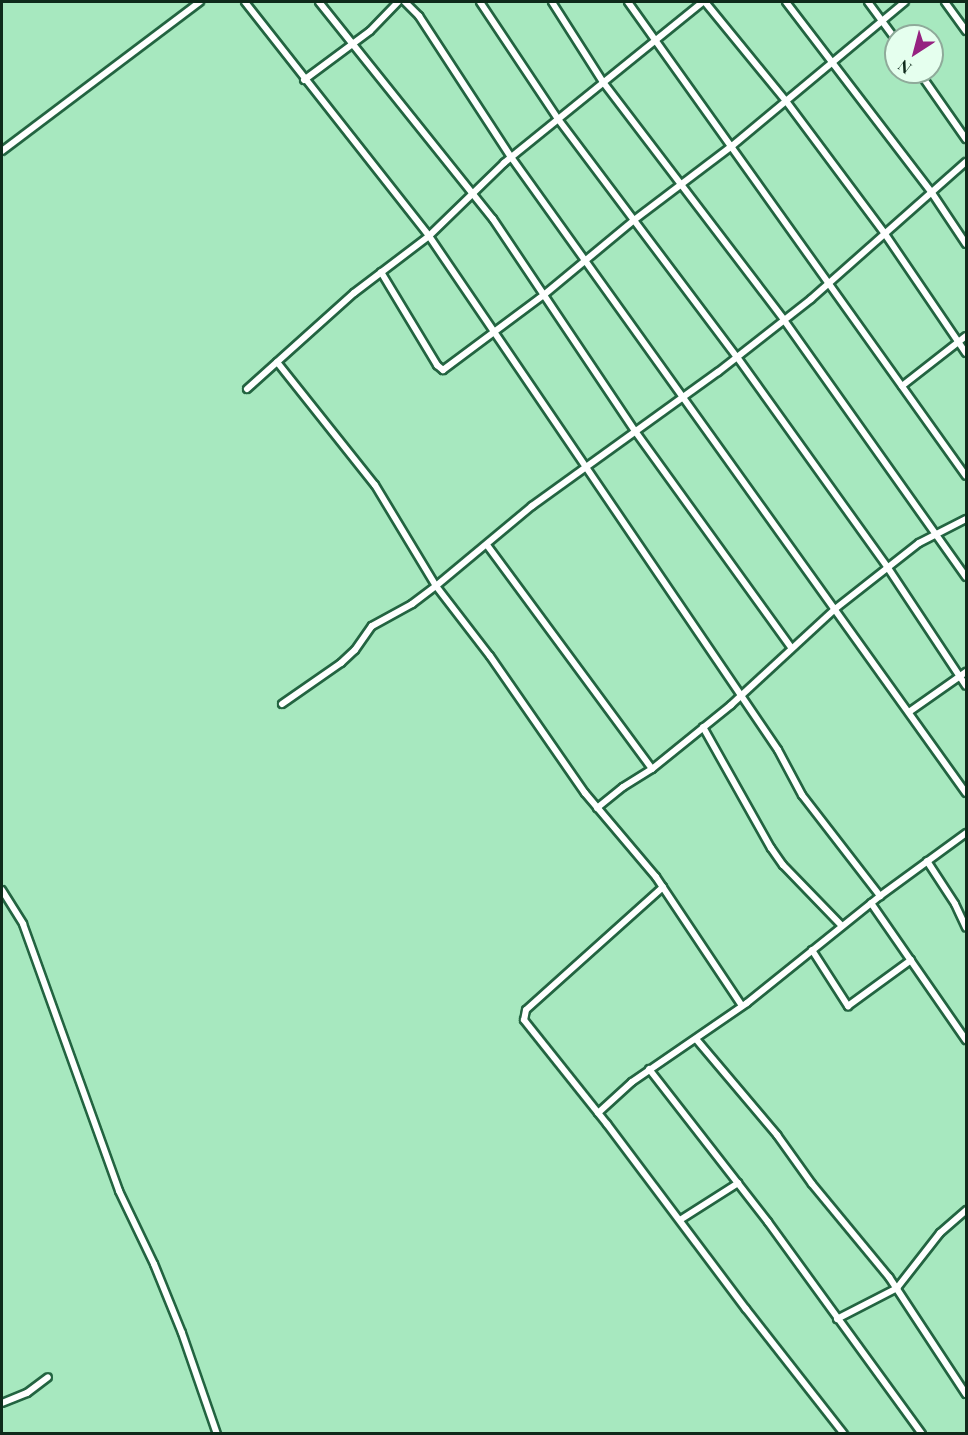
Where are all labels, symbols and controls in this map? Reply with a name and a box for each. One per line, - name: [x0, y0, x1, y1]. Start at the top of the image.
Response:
- north arrow: [884, 24, 944, 84]
- text: N: [893, 55, 915, 79]

